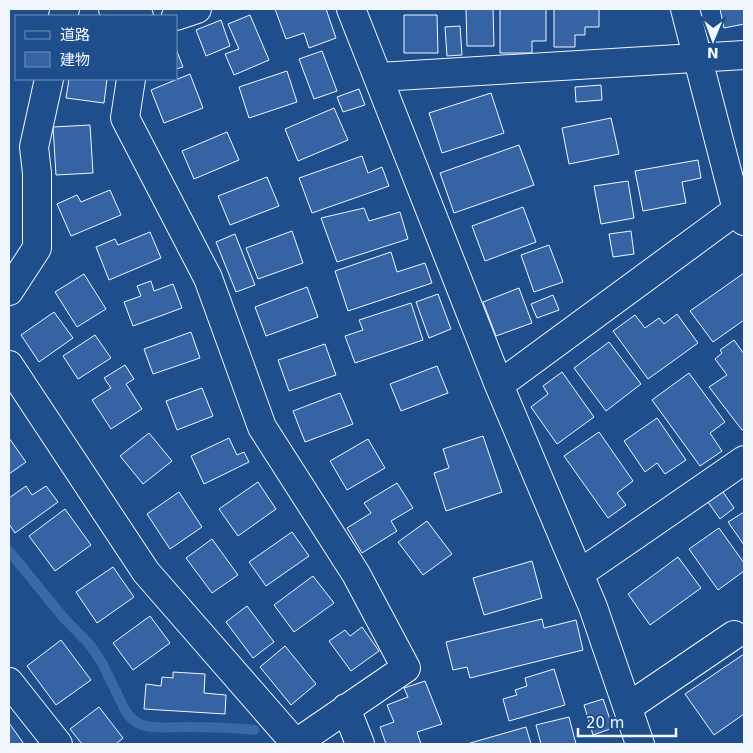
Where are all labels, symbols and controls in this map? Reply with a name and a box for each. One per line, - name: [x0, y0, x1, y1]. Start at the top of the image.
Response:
- legend: [15, 15, 178, 80]
- north arrow: [688, 15, 738, 65]
- text: 道路: [60, 26, 90, 44]
- text: N: [707, 45, 719, 61]
- text: 建物: [60, 51, 90, 69]
- scale bar: [578, 706, 676, 738]
- text: 20 m: [586, 714, 624, 732]

